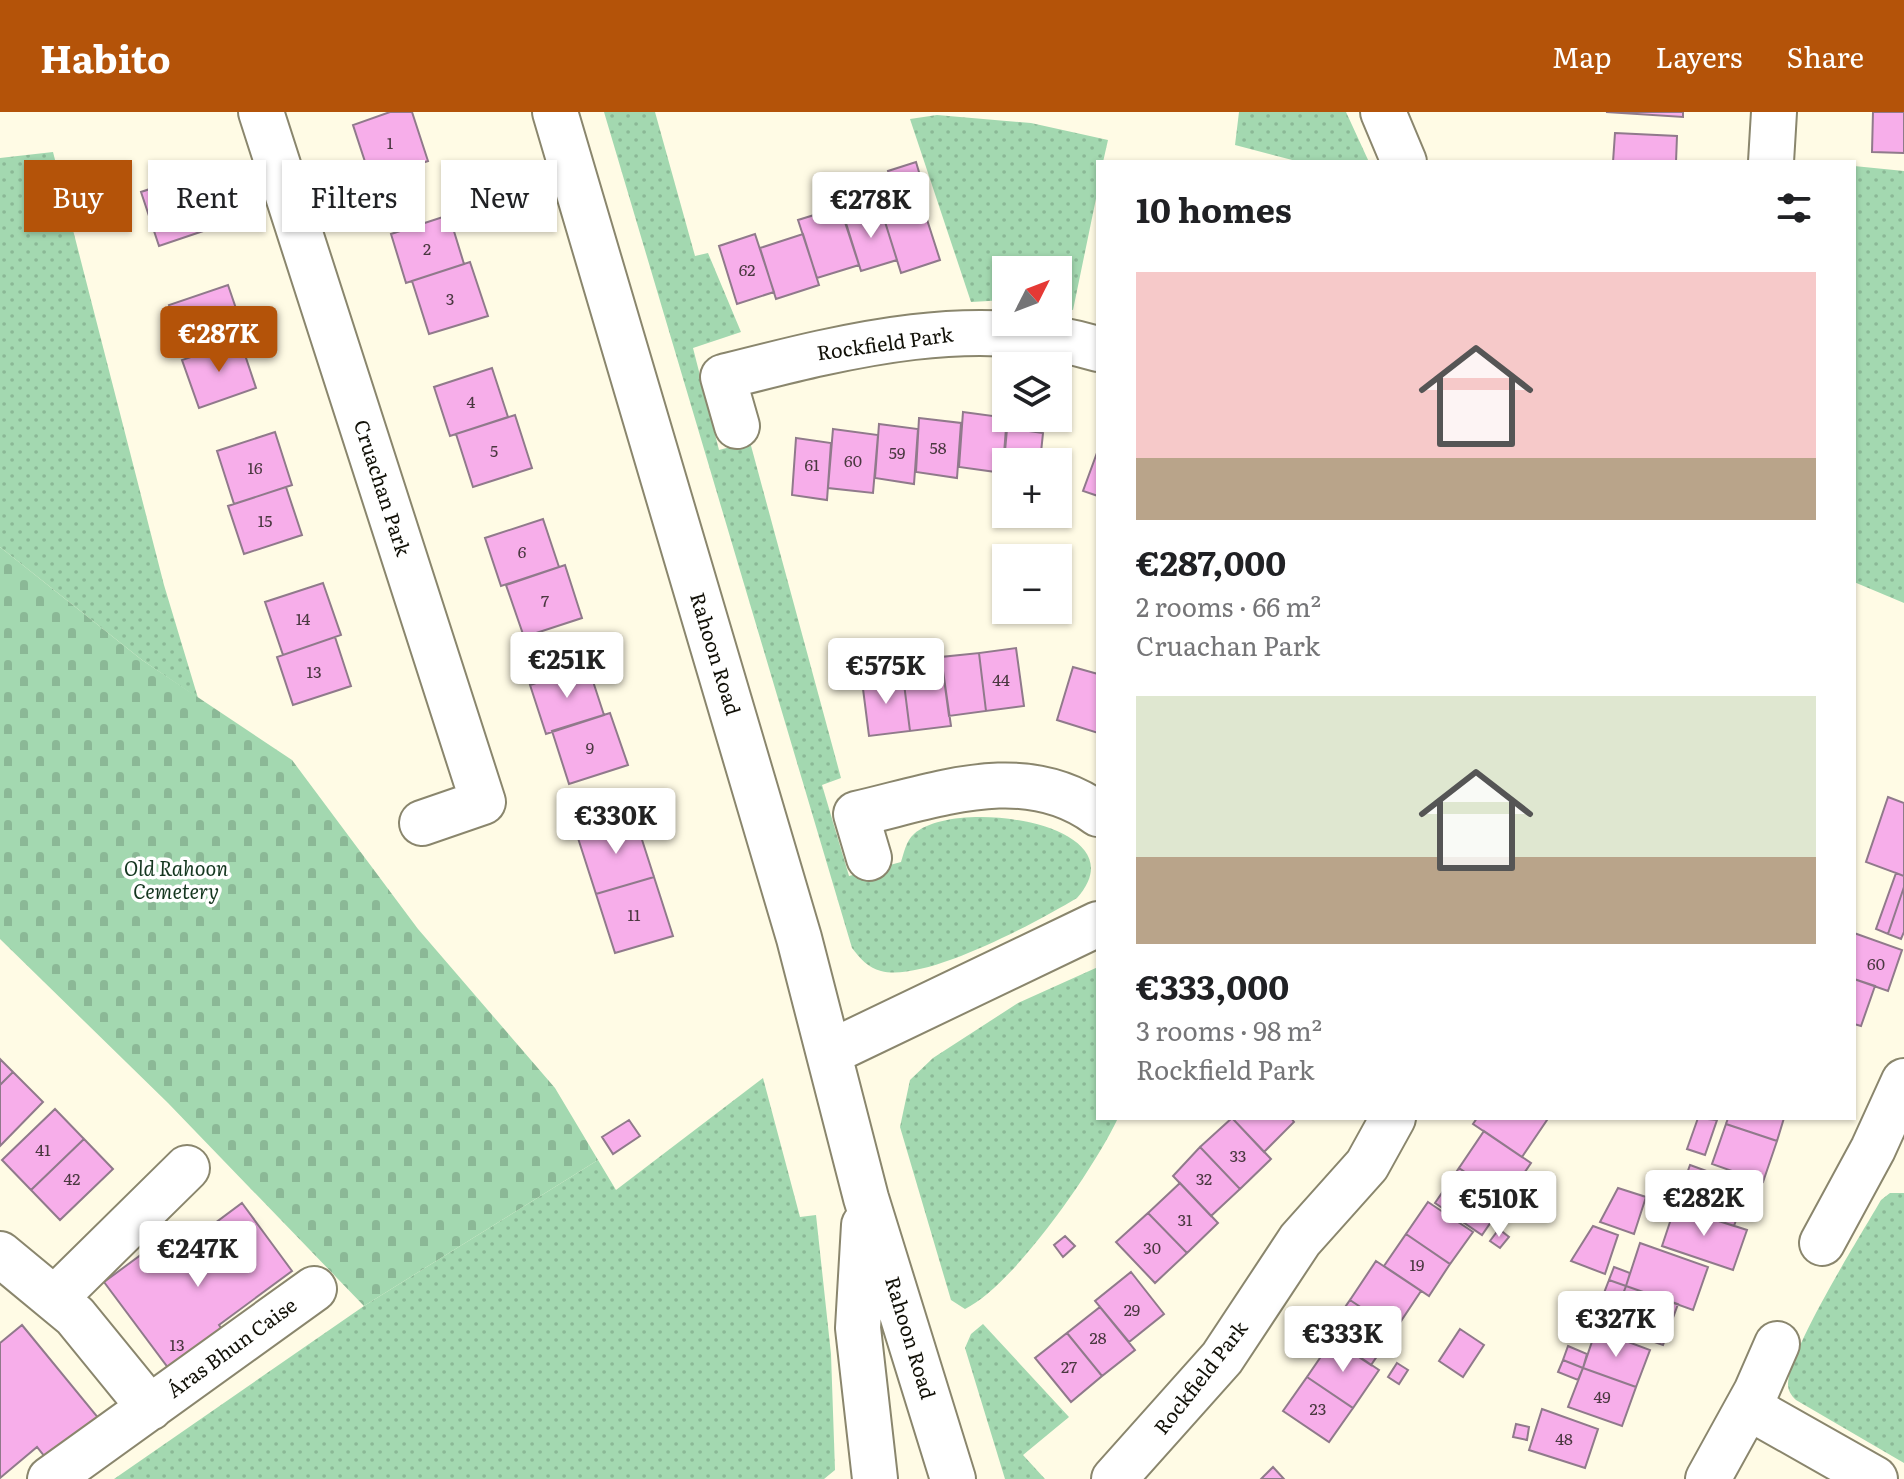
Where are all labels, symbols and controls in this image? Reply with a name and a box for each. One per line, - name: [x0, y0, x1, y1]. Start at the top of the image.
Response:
- text: Habito: [40, 28, 171, 85]
- text: Map: [1552, 35, 1611, 77]
- text: Layers: [1655, 35, 1742, 77]
- text: Share: [1786, 35, 1864, 77]
- house number: 1: [387, 130, 394, 154]
- chip: Buy: [24, 160, 132, 232]
- chip: Rent: [148, 160, 266, 232]
- chip: Filters: [282, 160, 425, 232]
- chip: New: [441, 160, 557, 232]
- pin: €278K: [815, 172, 927, 240]
- text: €278K: [830, 178, 912, 217]
- text: 10 homes: [1136, 183, 1292, 233]
- icon: filters: [1772, 186, 1816, 230]
- house number: 2: [423, 236, 431, 260]
- north arrow: [992, 256, 1072, 336]
- map controls: [992, 256, 1072, 624]
- house number: 62: [739, 257, 755, 281]
- house number: 3: [446, 286, 454, 310]
- pin: €287K: [163, 306, 275, 374]
- text: €287K: [178, 312, 260, 351]
- street label: Rockfield Park: [815, 318, 956, 366]
- icon: home: [1404, 324, 1548, 468]
- button: layers: [992, 352, 1072, 432]
- house number: 4: [467, 389, 476, 413]
- street label: Cruachan Park: [348, 415, 420, 560]
- house number: 58: [930, 435, 947, 459]
- house number: 5: [490, 438, 498, 462]
- house number: 59: [889, 440, 905, 464]
- house number: 60: [844, 448, 862, 472]
- button: +: [992, 448, 1072, 528]
- house number: 61: [804, 452, 820, 476]
- house number: 16: [247, 455, 263, 479]
- house number: 15: [258, 508, 272, 532]
- text: €287,000: [1136, 536, 1286, 586]
- house number: 6: [518, 539, 527, 563]
- button: −: [992, 544, 1072, 624]
- text: 2 rooms · 66 m²: [1136, 586, 1321, 625]
- house number: 7: [541, 588, 549, 612]
- street label: Rahoon Road: [684, 588, 750, 719]
- house number: 14: [296, 606, 311, 630]
- text: Cruachan Park: [1136, 625, 1320, 664]
- pin: €251K: [511, 632, 623, 700]
- text: €251K: [528, 638, 606, 677]
- pin: €575K: [830, 638, 942, 706]
- text: €575K: [846, 644, 926, 683]
- house number: 13: [306, 659, 322, 683]
- house number: 44: [992, 667, 1010, 691]
- house number: 9: [586, 735, 594, 759]
- icon: home: [1404, 748, 1548, 892]
- pin: €330K: [560, 788, 672, 856]
- text: €330K: [575, 794, 658, 833]
- park label: Old Rahoon Cemetery: [124, 852, 228, 905]
- house number: 11: [627, 902, 641, 926]
- house number: 60: [1867, 951, 1885, 975]
- text: €333,000: [1136, 960, 1289, 1010]
- text: 3 rooms · 98 m²: [1136, 1010, 1322, 1049]
- text: Rockfield Park: [1136, 1049, 1314, 1088]
- house number: 41: [35, 1137, 51, 1161]
- house number: 33: [1230, 1143, 1246, 1167]
- house number: 42: [64, 1166, 80, 1190]
- house number: 32: [1196, 1166, 1212, 1190]
- pin: €282K: [1648, 1170, 1760, 1238]
- pin: €510K: [1443, 1171, 1555, 1239]
- text: €282K: [1663, 1176, 1745, 1215]
- text: €510K: [1459, 1177, 1539, 1216]
- house number: 31: [1177, 1207, 1193, 1231]
- pin: €247K: [142, 1221, 254, 1289]
- text: €247K: [157, 1227, 239, 1266]
- house number: 30: [1143, 1235, 1161, 1259]
- house number: 19: [1410, 1252, 1424, 1276]
- street label: Rahoon Road: [879, 1272, 945, 1403]
- street label: Áras Bhun Caise: [160, 1289, 302, 1404]
- pin: €327K: [1560, 1291, 1672, 1359]
- house number: 29: [1124, 1297, 1140, 1321]
- text: €327K: [1576, 1297, 1656, 1336]
- pin: €333K: [1287, 1306, 1399, 1374]
- text: €333K: [1303, 1312, 1383, 1351]
- street label: Rockfield Park: [1145, 1313, 1254, 1440]
- house number: 28: [1090, 1325, 1107, 1349]
- house number: 13: [169, 1332, 185, 1356]
- house number: 27: [1061, 1354, 1077, 1378]
- house number: 49: [1593, 1384, 1611, 1408]
- house number: 23: [1310, 1396, 1326, 1420]
- house number: 48: [1555, 1426, 1573, 1450]

